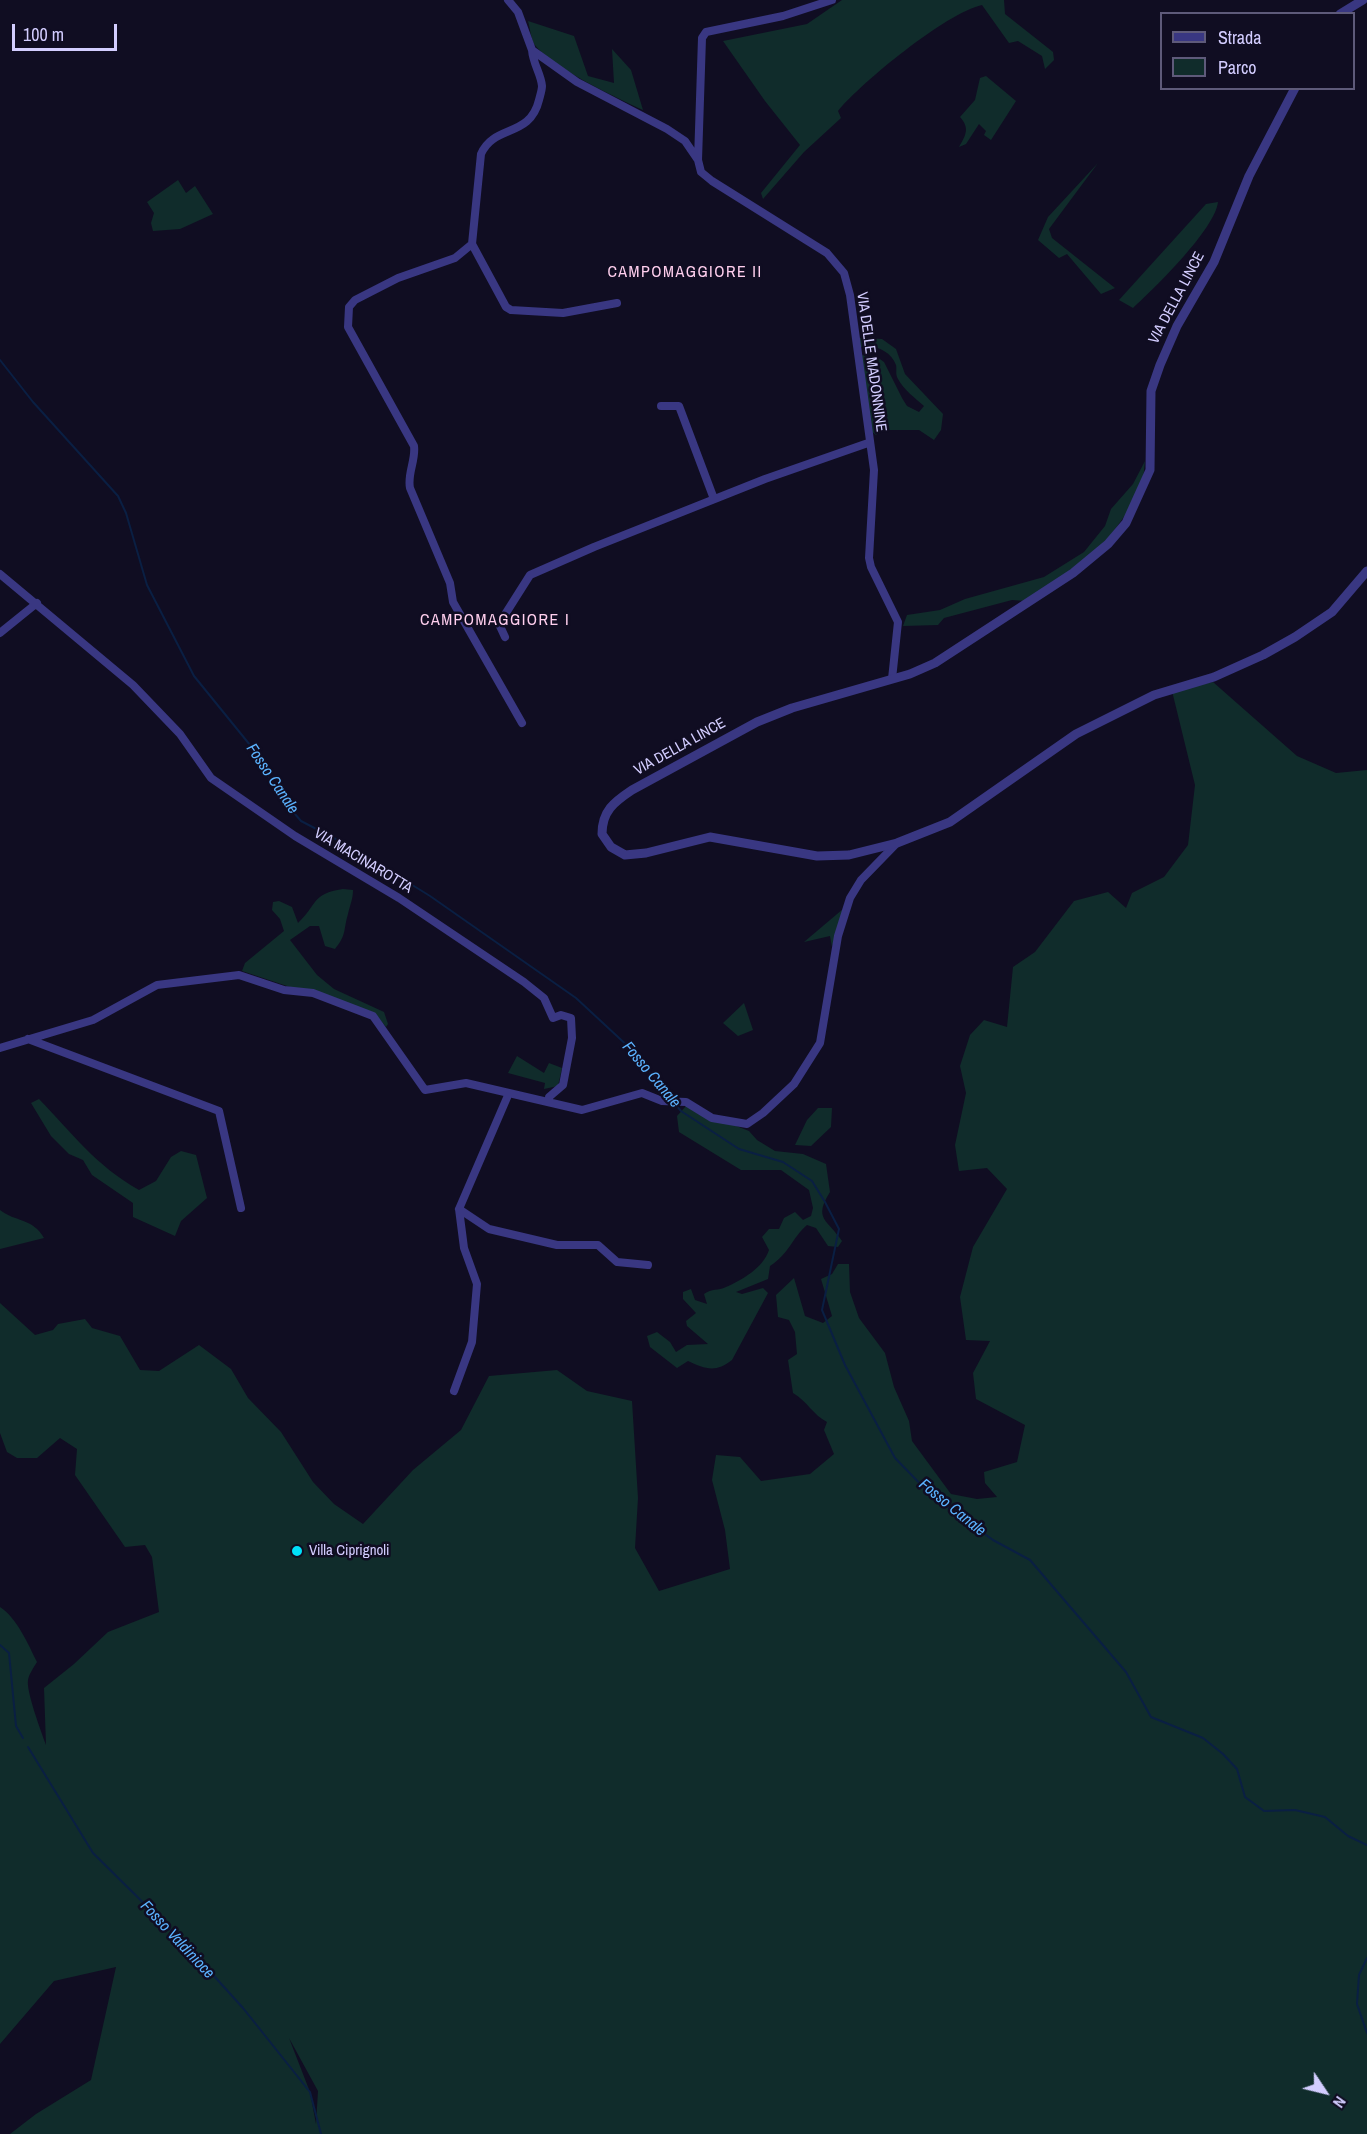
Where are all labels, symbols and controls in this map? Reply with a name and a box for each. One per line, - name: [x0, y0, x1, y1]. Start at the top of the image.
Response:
- scale bar: [15, 12, 120, 50]
- legend: [1160, 12, 1355, 90]
- text: 100 m: [23, 22, 64, 47]
- text: Strada: [1218, 25, 1262, 50]
- text: Parco: [1218, 55, 1257, 80]
- street label: VIA DELLA LINCE: [1145, 249, 1209, 347]
- district label: CAMPOMAGGIORE II: [607, 263, 763, 283]
- street label: VIA DELLE MADONNINE: [852, 291, 890, 433]
- district label: CAMPOMAGGIORE I: [420, 611, 570, 631]
- street label: VIA DELLA LINCE: [631, 714, 729, 780]
- water label: Fosso Canale: [242, 740, 302, 818]
- street label: VIA MACINAROTTA: [310, 824, 416, 898]
- water label: Fosso Canale: [618, 1038, 684, 1112]
- water label: Fosso Canale: [915, 1475, 989, 1541]
- place label: Villa Ciprignoli: [309, 1542, 389, 1560]
- marker: Villa Ciprignoli: [290, 1544, 304, 1558]
- water label: Fosso Valdinioce: [136, 1897, 218, 1983]
- north arrow: [1295, 2062, 1355, 2122]
- text: N: [1328, 2092, 1351, 2113]

